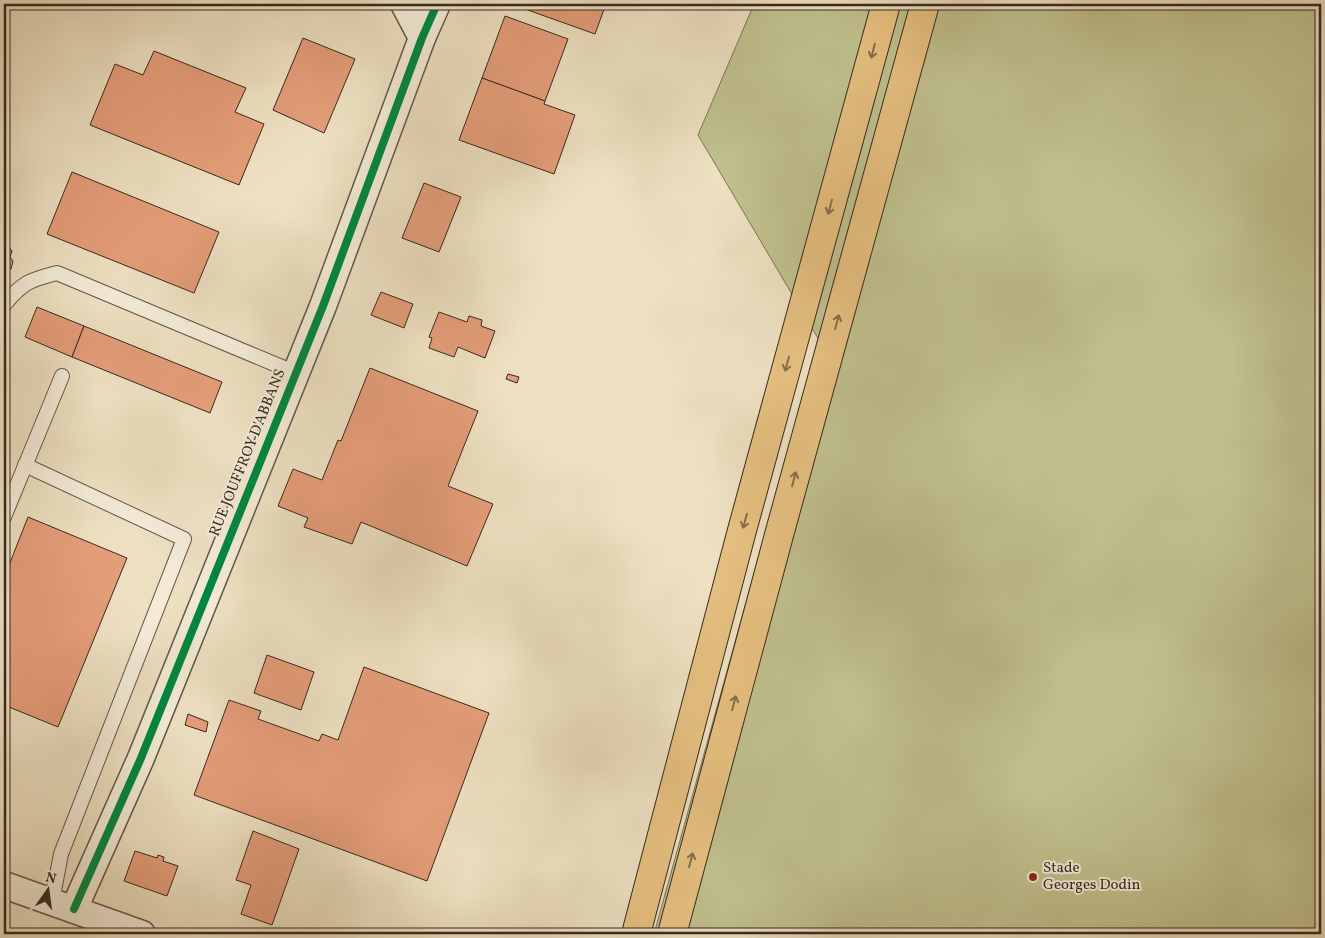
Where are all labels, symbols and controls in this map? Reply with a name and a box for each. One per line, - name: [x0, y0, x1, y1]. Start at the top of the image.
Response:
- one-way arrow: [867, 42, 877, 58]
- one-way arrow: [825, 199, 834, 215]
- one-way arrow: [833, 315, 842, 331]
- one-way arrow: [782, 356, 792, 372]
- street label: RUE JOUFFROY D'ABBANS: [205, 366, 291, 540]
- one-way arrow: [790, 471, 799, 487]
- one-way arrow: [739, 513, 749, 529]
- one-way arrow: [729, 696, 739, 712]
- one-way arrow: [687, 853, 697, 869]
- place label: Stade Georges Dodin: [1043, 858, 1140, 896]
- north arrow: [22, 866, 72, 916]
- text: N: [44, 868, 58, 889]
- marker: Stade Georges Dodin: [1027, 871, 1039, 883]

